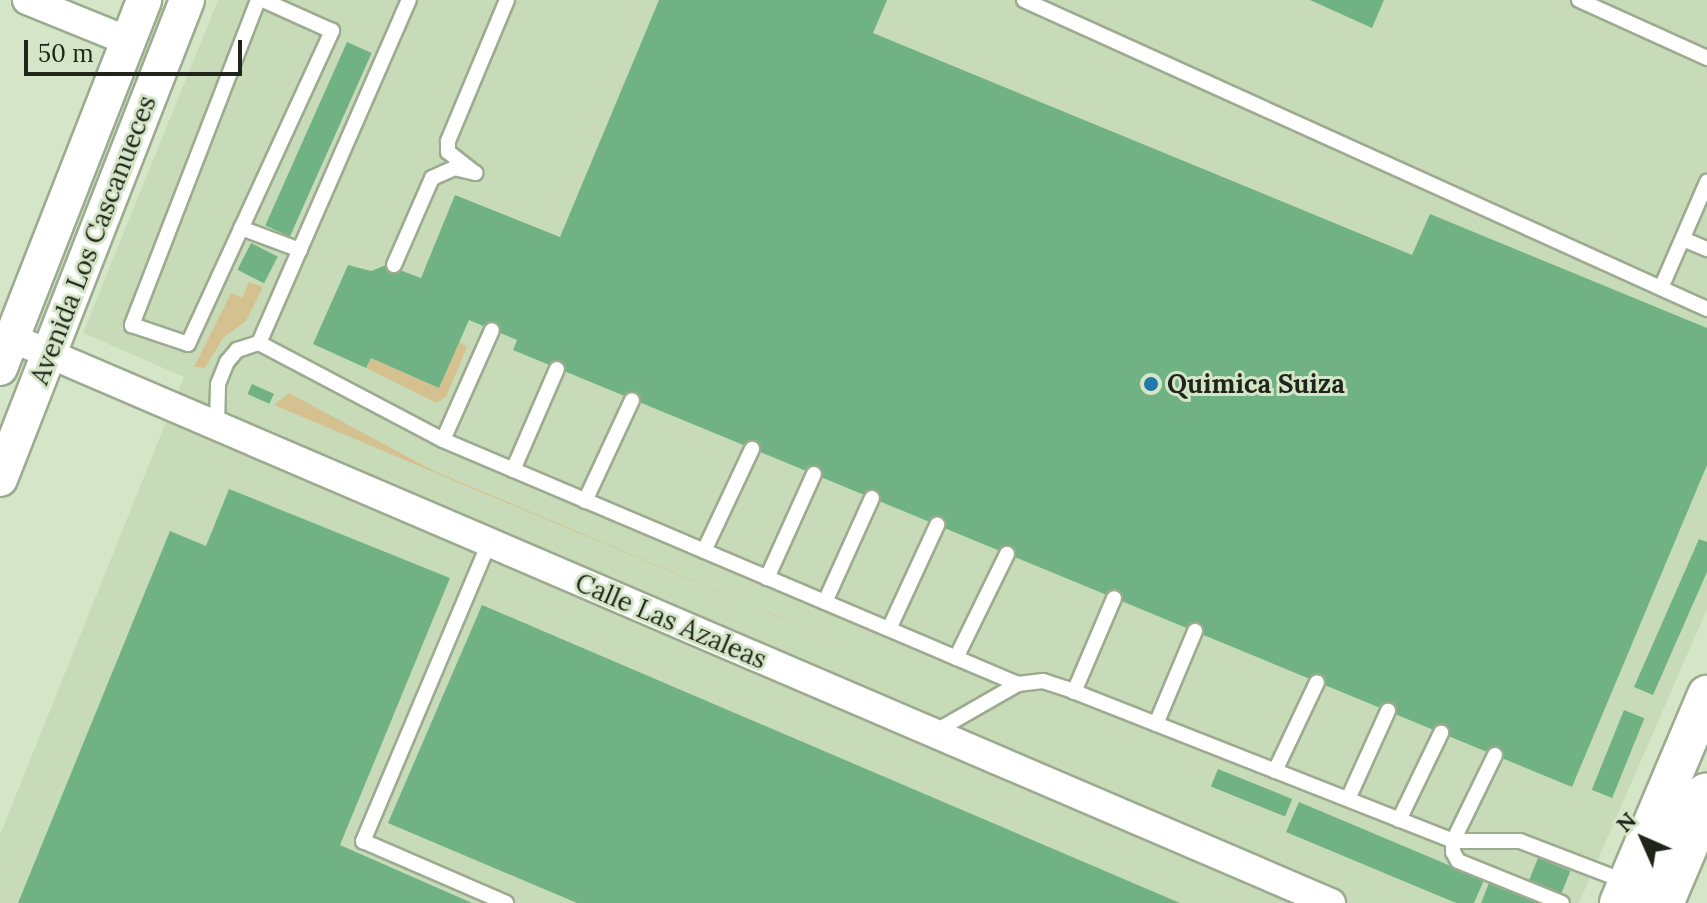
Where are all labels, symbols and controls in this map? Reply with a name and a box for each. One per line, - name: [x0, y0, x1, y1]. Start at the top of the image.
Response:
- scale bar: [28, 24, 246, 74]
- text: 50 m: [38, 38, 94, 69]
- street label: Avenida Los Cascanueces: [23, 91, 163, 389]
- place label: Quimica Suiza: [1167, 368, 1345, 400]
- marker: Quimica Suiza: [1142, 375, 1160, 393]
- street label: Calle Las Azaleas: [571, 567, 771, 675]
- north arrow: [1603, 799, 1683, 879]
- text: N: [1610, 806, 1642, 838]

